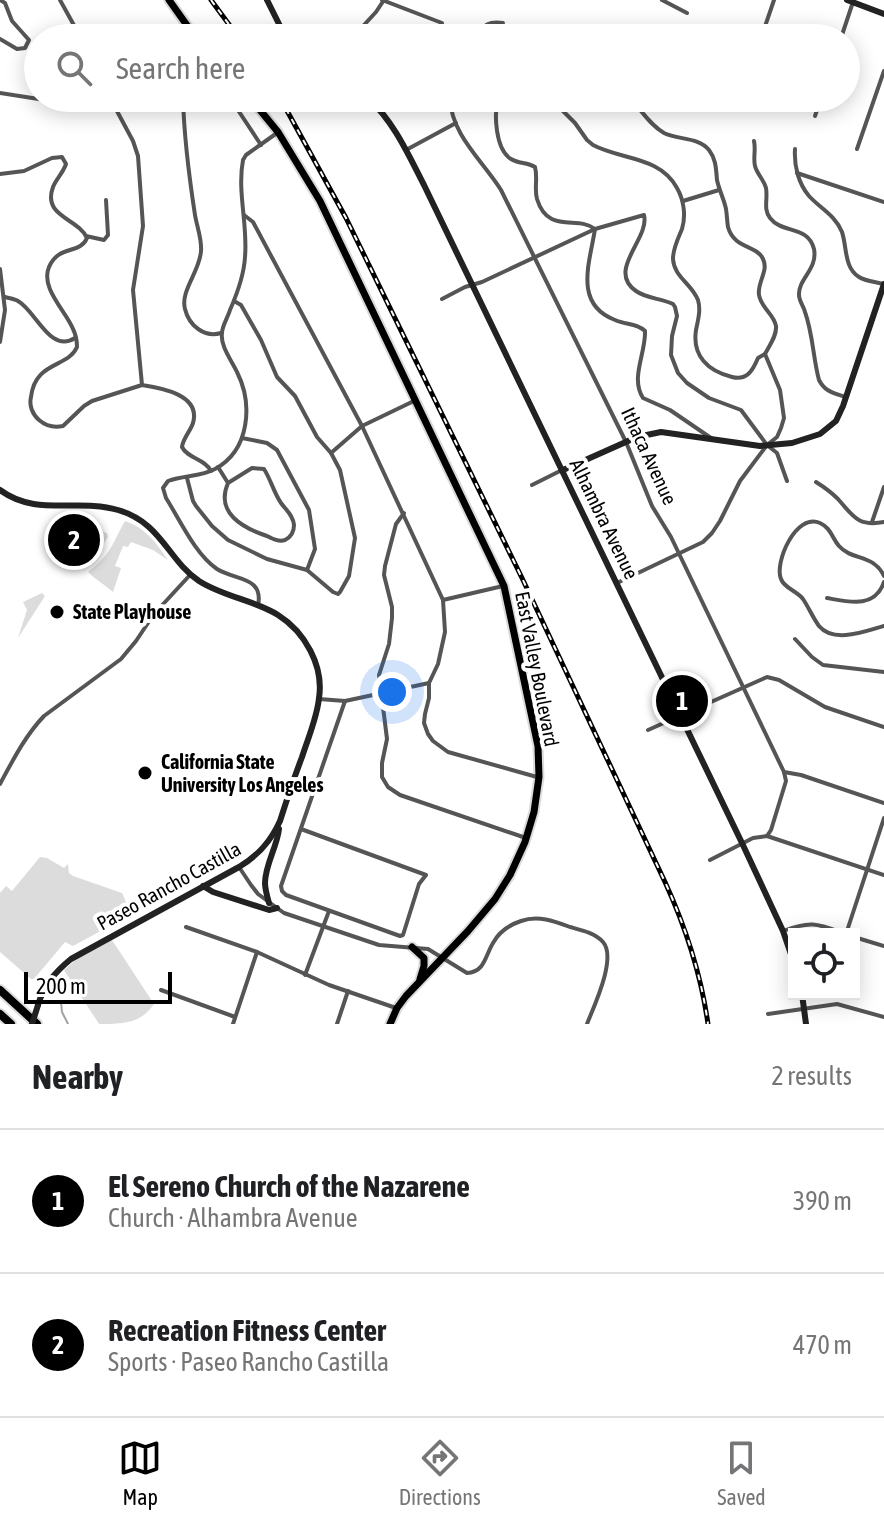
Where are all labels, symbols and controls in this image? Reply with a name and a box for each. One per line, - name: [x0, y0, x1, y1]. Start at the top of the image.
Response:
- search box: [24, 24, 860, 112]
- icon: search: [52, 46, 96, 90]
- text: Search here: [116, 51, 245, 85]
- street label: Ithaca Avenue: [617, 403, 682, 508]
- street label: Alhambra Avenue: [565, 455, 643, 583]
- pin: 2: [48, 510, 100, 570]
- street label: East Valley Boulevard: [511, 589, 564, 748]
- place label: State Playhouse: [73, 600, 191, 623]
- marker: State Playhouse: [48, 603, 66, 621]
- pin: 1: [656, 671, 708, 731]
- your location: [372, 672, 412, 712]
- place label: California State University Los Angeles: [161, 750, 323, 796]
- marker: California State University Los Angeles: [136, 764, 154, 782]
- street label: Paseo Rancho Castilla: [93, 837, 245, 935]
- map controls: [788, 928, 860, 1000]
- button: locate: [788, 928, 860, 1000]
- scale bar: [24, 968, 172, 1004]
- text: 200 m: [36, 973, 86, 999]
- text: Nearby: [32, 1057, 123, 1096]
- text: 2 results: [771, 1061, 852, 1091]
- text: El Sereno Church of the Nazarene: [108, 1169, 470, 1203]
- text: 1: [52, 1186, 64, 1216]
- text: 390 m: [793, 1186, 852, 1216]
- text: Church · Alhambra Avenue: [108, 1203, 358, 1233]
- text: Recreation Fitness Center: [108, 1313, 386, 1347]
- text: 2: [52, 1330, 64, 1360]
- text: 470 m: [793, 1330, 852, 1360]
- text: Sports · Paseo Rancho Castilla: [108, 1347, 389, 1377]
- tab: Map: [118, 1436, 162, 1510]
- tab: Directions: [399, 1436, 481, 1510]
- tab: Saved: [717, 1436, 766, 1510]

